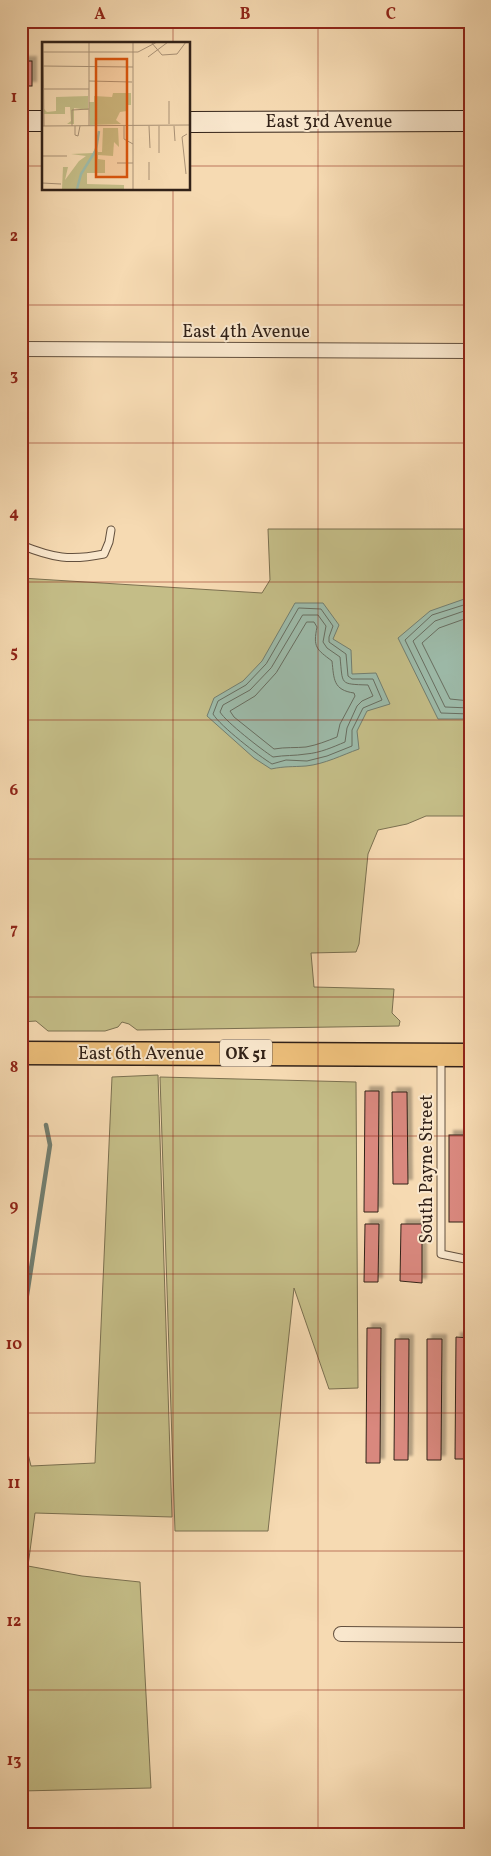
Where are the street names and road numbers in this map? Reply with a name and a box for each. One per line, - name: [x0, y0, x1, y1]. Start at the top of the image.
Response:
- street label: East 3rd Avenue: [266, 110, 392, 135]
- street label: East 4th Avenue: [182, 320, 310, 345]
- road number: OK 51: [220, 1040, 272, 1066]
- street label: East 6th Avenue: [78, 1042, 204, 1067]
- street label: South Payne Street: [415, 1095, 440, 1244]

